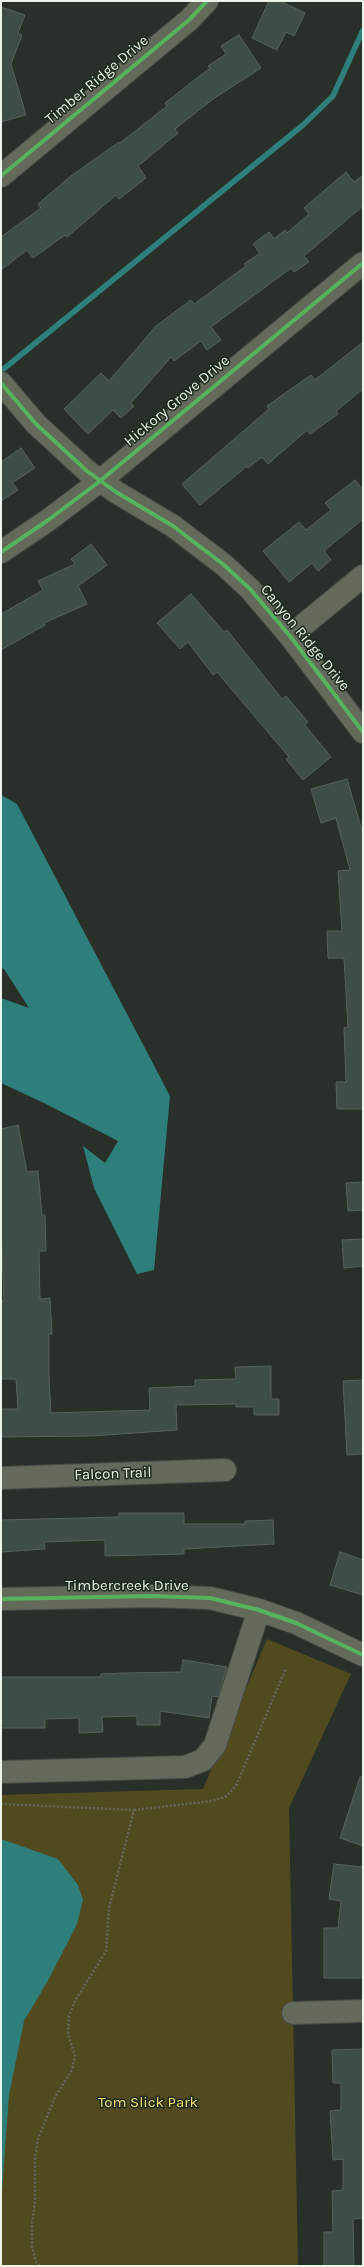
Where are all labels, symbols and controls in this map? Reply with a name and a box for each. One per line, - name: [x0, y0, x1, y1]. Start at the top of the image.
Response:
- street label: Timber Ridge Drive: [42, 32, 152, 128]
- street label: Hickory Grove Drive: [121, 352, 233, 450]
- street label: Canyon Ridge Drive: [257, 581, 353, 695]
- street label: Falcon Trail: [74, 1464, 152, 1484]
- street label: Timbercreek Drive: [65, 1577, 189, 1595]
- park label: Tom Slick Park: [98, 2094, 198, 2112]

